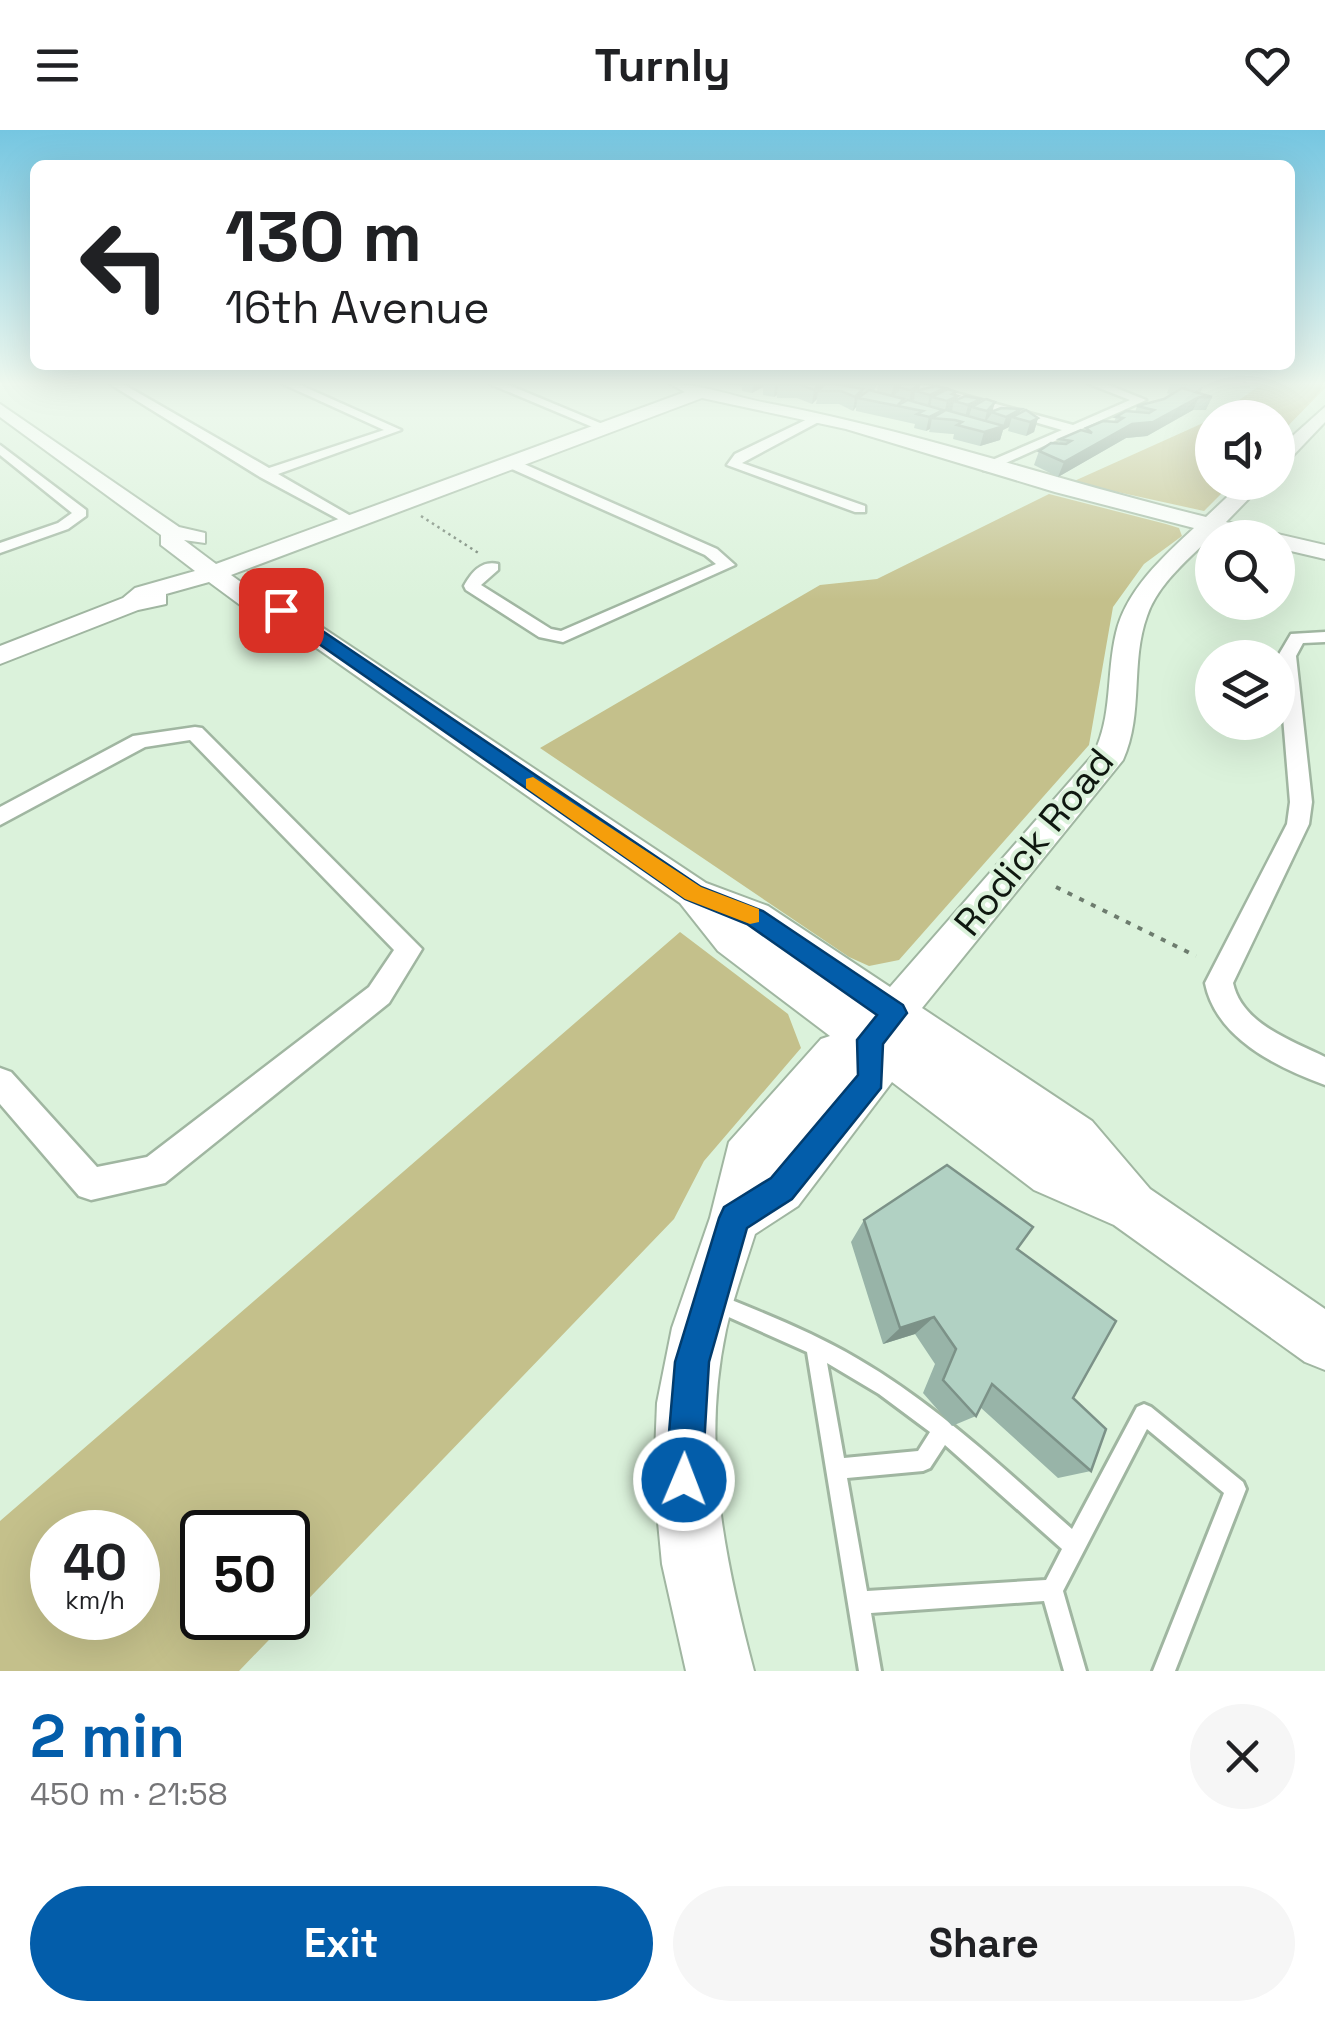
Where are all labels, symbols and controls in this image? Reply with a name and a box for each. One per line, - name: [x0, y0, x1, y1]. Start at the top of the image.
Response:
- text: Turnly: [594, 37, 731, 94]
- icon: menu: [30, 38, 85, 93]
- icon: heart: [1240, 38, 1295, 93]
- text: 130 m: [225, 192, 422, 281]
- icon: left: [60, 200, 190, 330]
- text: 16th Avenue: [225, 279, 490, 336]
- map controls: [1195, 400, 1295, 740]
- button: sound: [1195, 400, 1295, 500]
- button: search: [1195, 520, 1295, 620]
- pin: [239, 568, 324, 653]
- icon: arrive: [254, 583, 309, 638]
- button: layers: [1195, 640, 1295, 740]
- street label: Rodick Road: [944, 739, 1124, 945]
- position arrow: [632, 1428, 736, 1532]
- speed limit sign: 50: [180, 1510, 310, 1640]
- text: 40: [63, 1531, 127, 1595]
- text: km/h: [65, 1584, 125, 1616]
- text: 2 min: [30, 1698, 185, 1775]
- button: close: [1190, 1704, 1295, 1809]
- text: 450 m · 21:58: [30, 1774, 228, 1814]
- button: Exit: [30, 1886, 653, 2001]
- button: Share: [673, 1886, 1295, 2001]

